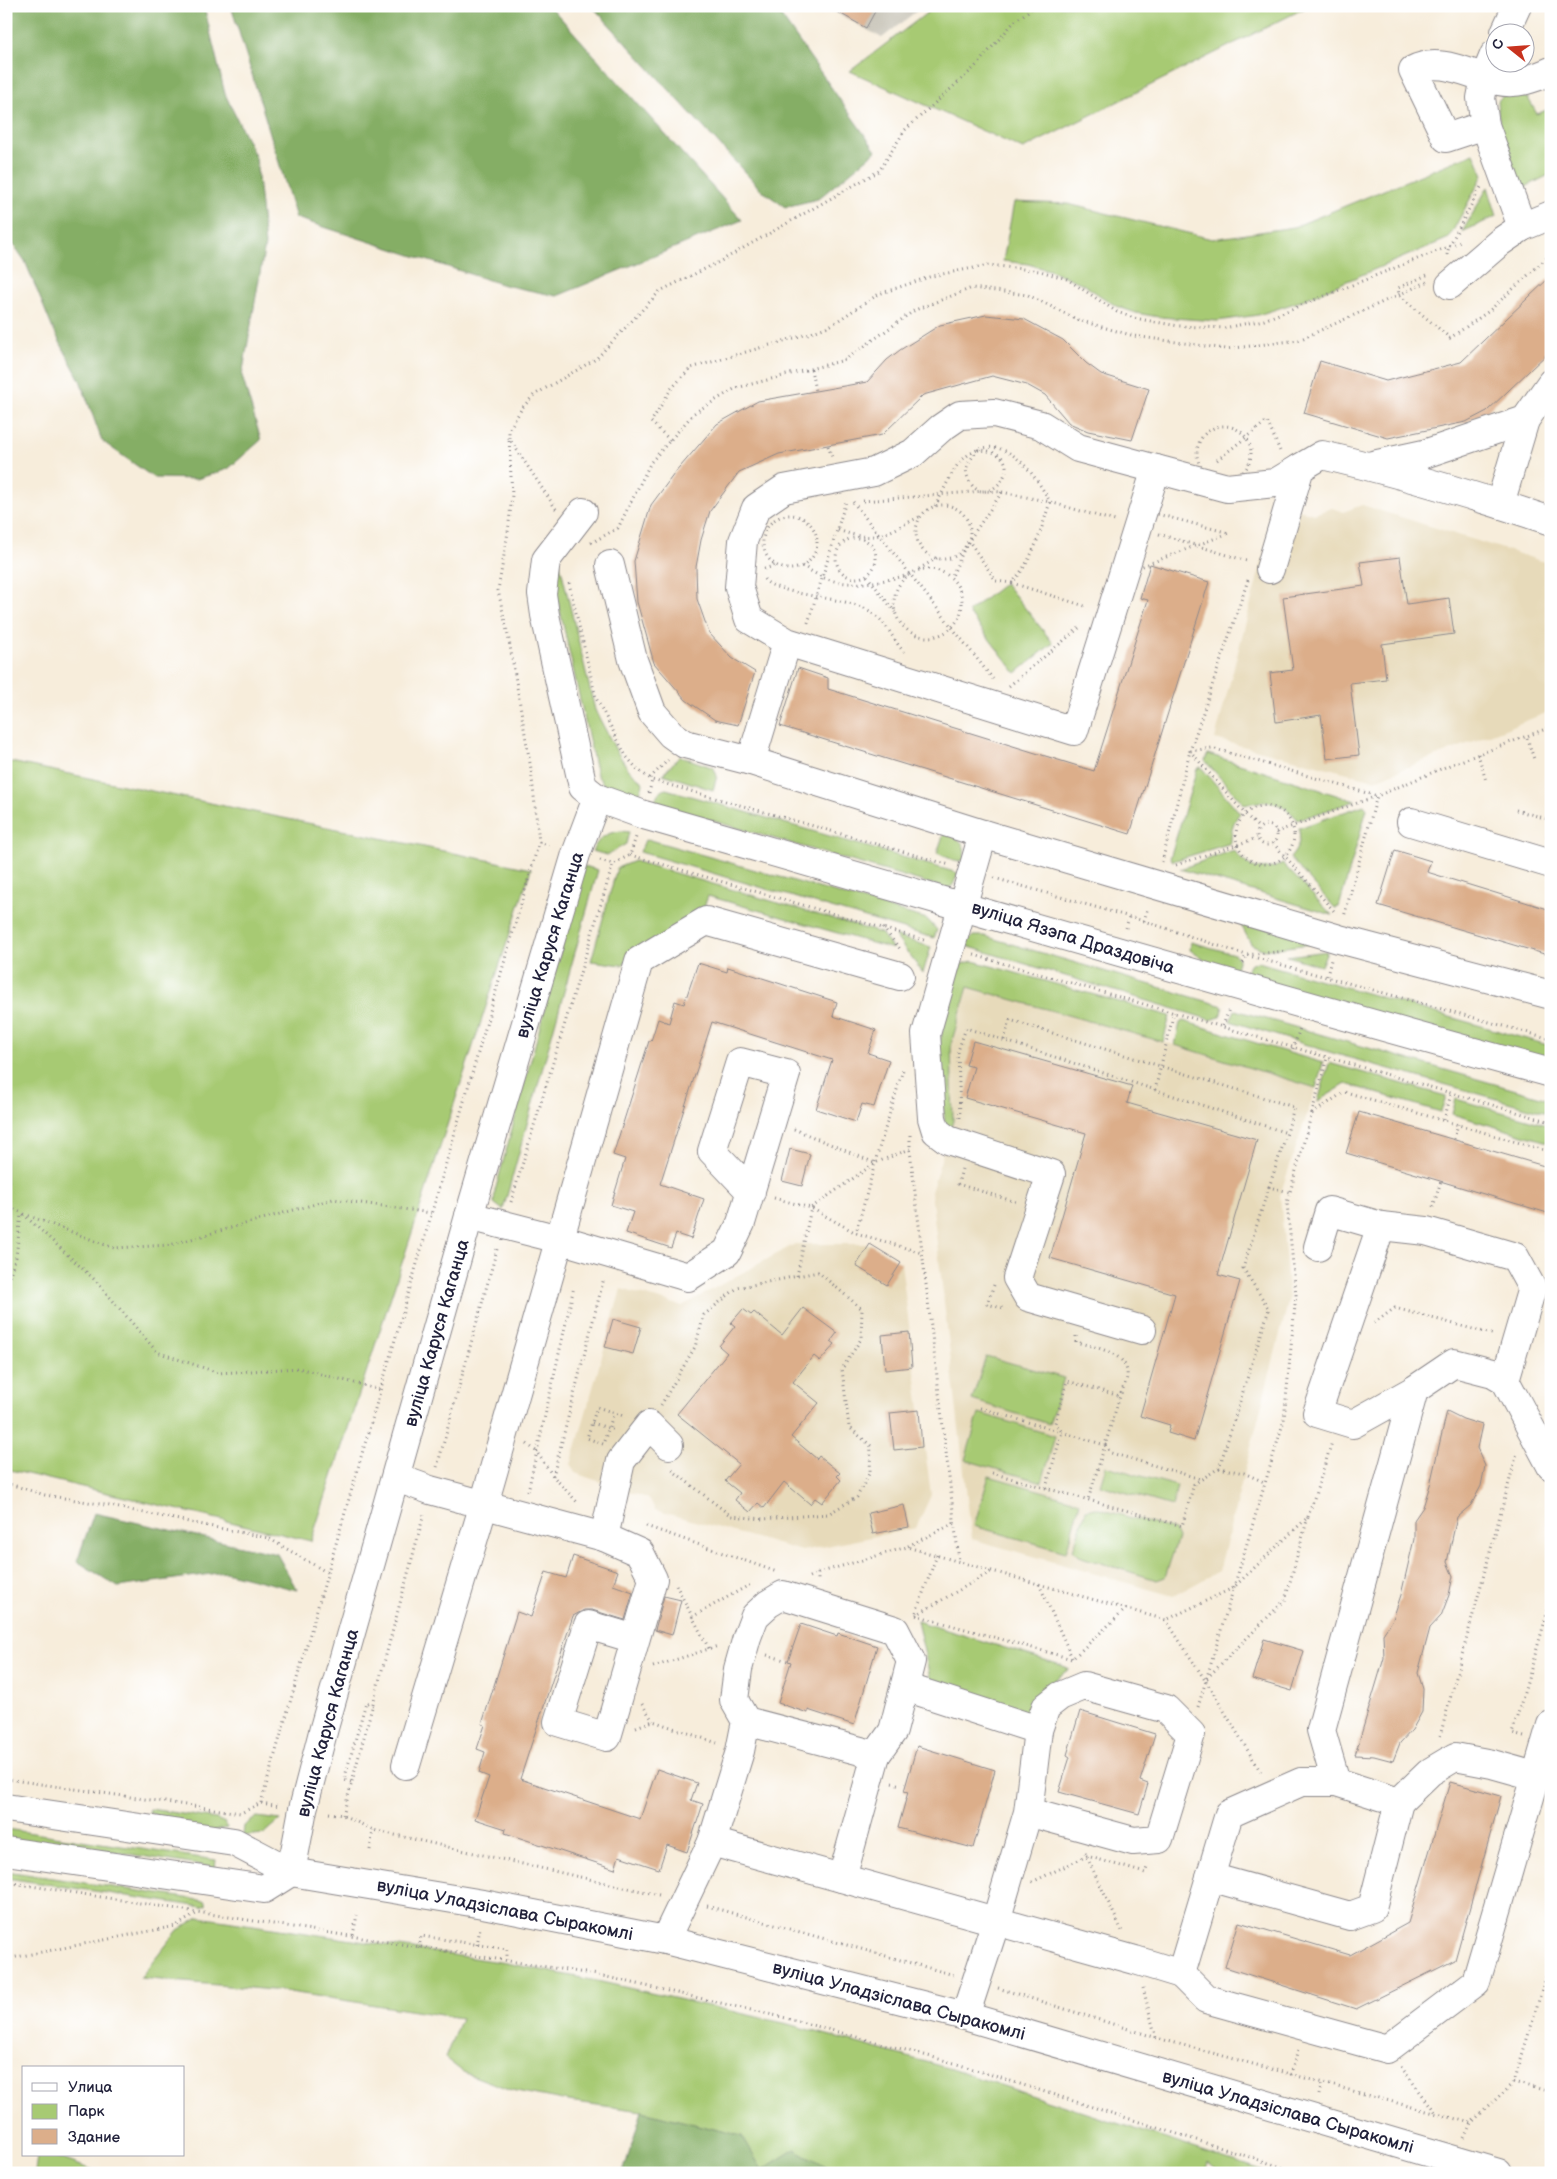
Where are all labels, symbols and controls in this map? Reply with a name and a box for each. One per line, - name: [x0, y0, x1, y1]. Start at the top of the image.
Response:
- north arrow: [1484, 22, 1534, 72]
- text: С: [1488, 37, 1508, 51]
- street label: вуліца Каруся Каганца: [512, 849, 588, 1041]
- street label: вуліца Язэпа Драздовіча: [969, 897, 1177, 979]
- street label: вуліца Каруся Каганца: [400, 1237, 474, 1429]
- street label: вуліца Каруся Каганца: [293, 1626, 363, 1819]
- street label: вуліца Уладзіслава Сыракомлі: [375, 1875, 635, 1945]
- street label: вуліца Уладзіслава Сыракомлі: [770, 1957, 1028, 2045]
- legend: [22, 2066, 185, 2156]
- street label: вуліца Уладзіслава Сыракомлі: [1160, 2066, 1416, 2158]
- text: Улица: [68, 2078, 113, 2097]
- text: Парк: [68, 2102, 105, 2121]
- text: Здание: [68, 2128, 120, 2147]

